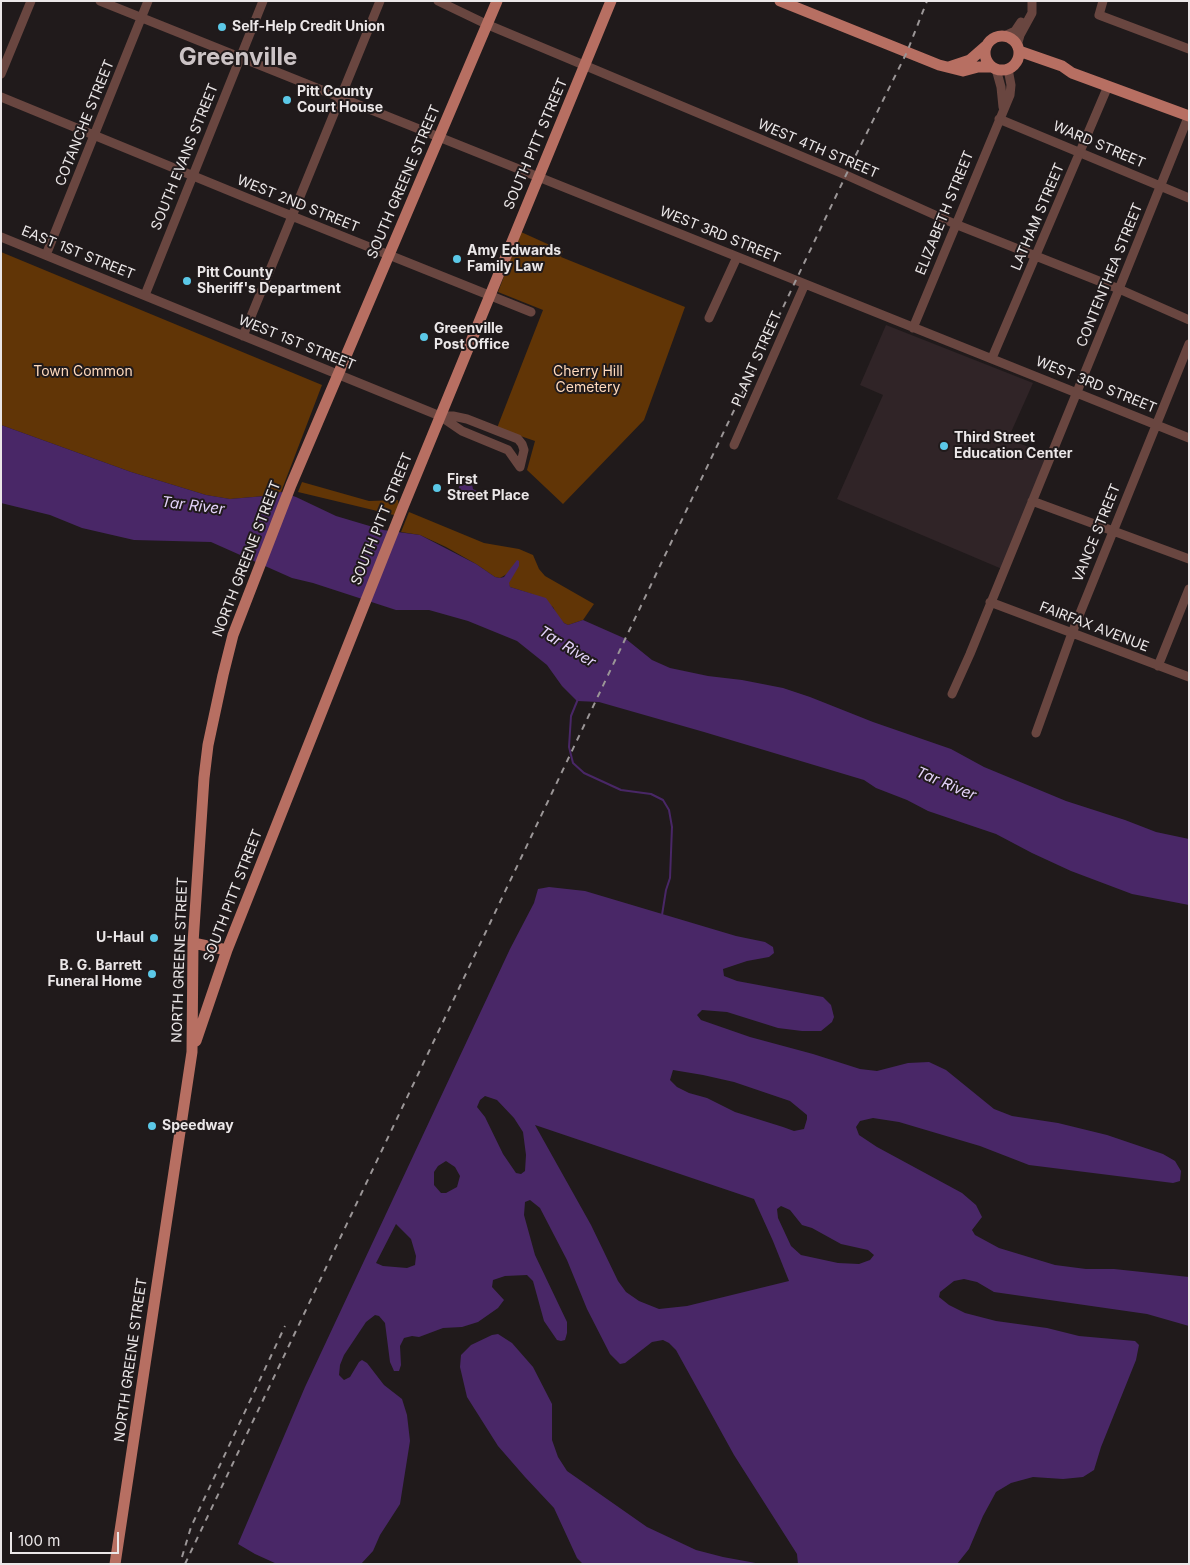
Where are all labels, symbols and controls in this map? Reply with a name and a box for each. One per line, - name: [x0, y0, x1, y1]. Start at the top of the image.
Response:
- place label: Self-Help Credit Union: [232, 19, 385, 35]
- marker: Self-Help Credit Union: [216, 21, 228, 33]
- district label: Greenville: [179, 44, 297, 72]
- street label: COTANCHE STREET: [52, 58, 118, 188]
- street label: SOUTH PITT STREET: [501, 76, 571, 212]
- street label: SOUTH EVANS STREET: [148, 81, 222, 233]
- place label: Pitt County Court House: [297, 84, 383, 116]
- marker: Pitt County Court House: [281, 94, 293, 106]
- street label: SOUTH GREENE STREET: [364, 103, 444, 261]
- street label: WEST 4TH STREET: [755, 116, 881, 182]
- street label: WARD STREET: [1050, 118, 1148, 172]
- street label: ELIZABETH STREET: [912, 148, 978, 278]
- street label: LATHAM STREET: [1008, 161, 1068, 273]
- street label: WEST 2ND STREET: [234, 172, 362, 236]
- street label: CONTENTHEA STREET: [1073, 201, 1147, 349]
- street label: WEST 3RD STREET: [657, 203, 783, 267]
- street label: EAST 1ST STREET: [19, 223, 137, 283]
- place label: Amy Edwards Family Law: [467, 243, 561, 276]
- marker: Amy Edwards Family Law: [451, 253, 463, 265]
- place label: Pitt County Sheriff's Department: [197, 265, 341, 298]
- marker: Pitt County Sheriff's Department: [181, 275, 193, 287]
- street label: PLANT STREET: [728, 309, 786, 409]
- street label: WEST 1ST STREET: [236, 312, 358, 374]
- place label: Greenville Post Office: [434, 321, 510, 354]
- marker: Greenville Post Office: [418, 331, 430, 343]
- street label: WEST 3RD STREET: [1033, 353, 1159, 417]
- park label: Town Common: [33, 364, 133, 380]
- park label: Cherry Hill Cemetery: [553, 364, 623, 397]
- place label: Third Street Education Center: [954, 430, 1073, 462]
- marker: Third Street Education Center: [938, 440, 950, 452]
- street label: SOUTH PITT STREET: [348, 450, 416, 588]
- place label: First Street Place: [447, 472, 529, 504]
- street label: NORTH GREENE STREET: [209, 479, 285, 639]
- street label: VANCE STREET: [1070, 481, 1124, 585]
- marker: First Street Place: [431, 482, 443, 494]
- water label: Tar River: [160, 493, 226, 519]
- street label: FAIRFAX AVENUE: [1037, 598, 1151, 656]
- water label: Tar River: [535, 623, 599, 671]
- water label: Tar River: [913, 763, 979, 805]
- street label: SOUTH PITT STREET: [200, 827, 266, 965]
- street label: NORTH GREENE STREET: [169, 877, 191, 1043]
- place label: U-Haul: [96, 930, 144, 946]
- marker: U-Haul: [148, 932, 160, 944]
- place label: B. G. Barrett Funeral Home: [48, 958, 142, 990]
- marker: B. G. Barrett Funeral Home: [146, 968, 158, 980]
- place label: Speedway: [162, 1118, 234, 1134]
- marker: Speedway: [146, 1120, 158, 1132]
- street label: NORTH GREENE STREET: [111, 1277, 151, 1443]
- scale bar: [12, 1522, 121, 1554]
- text: 100 m: [18, 1531, 60, 1550]

